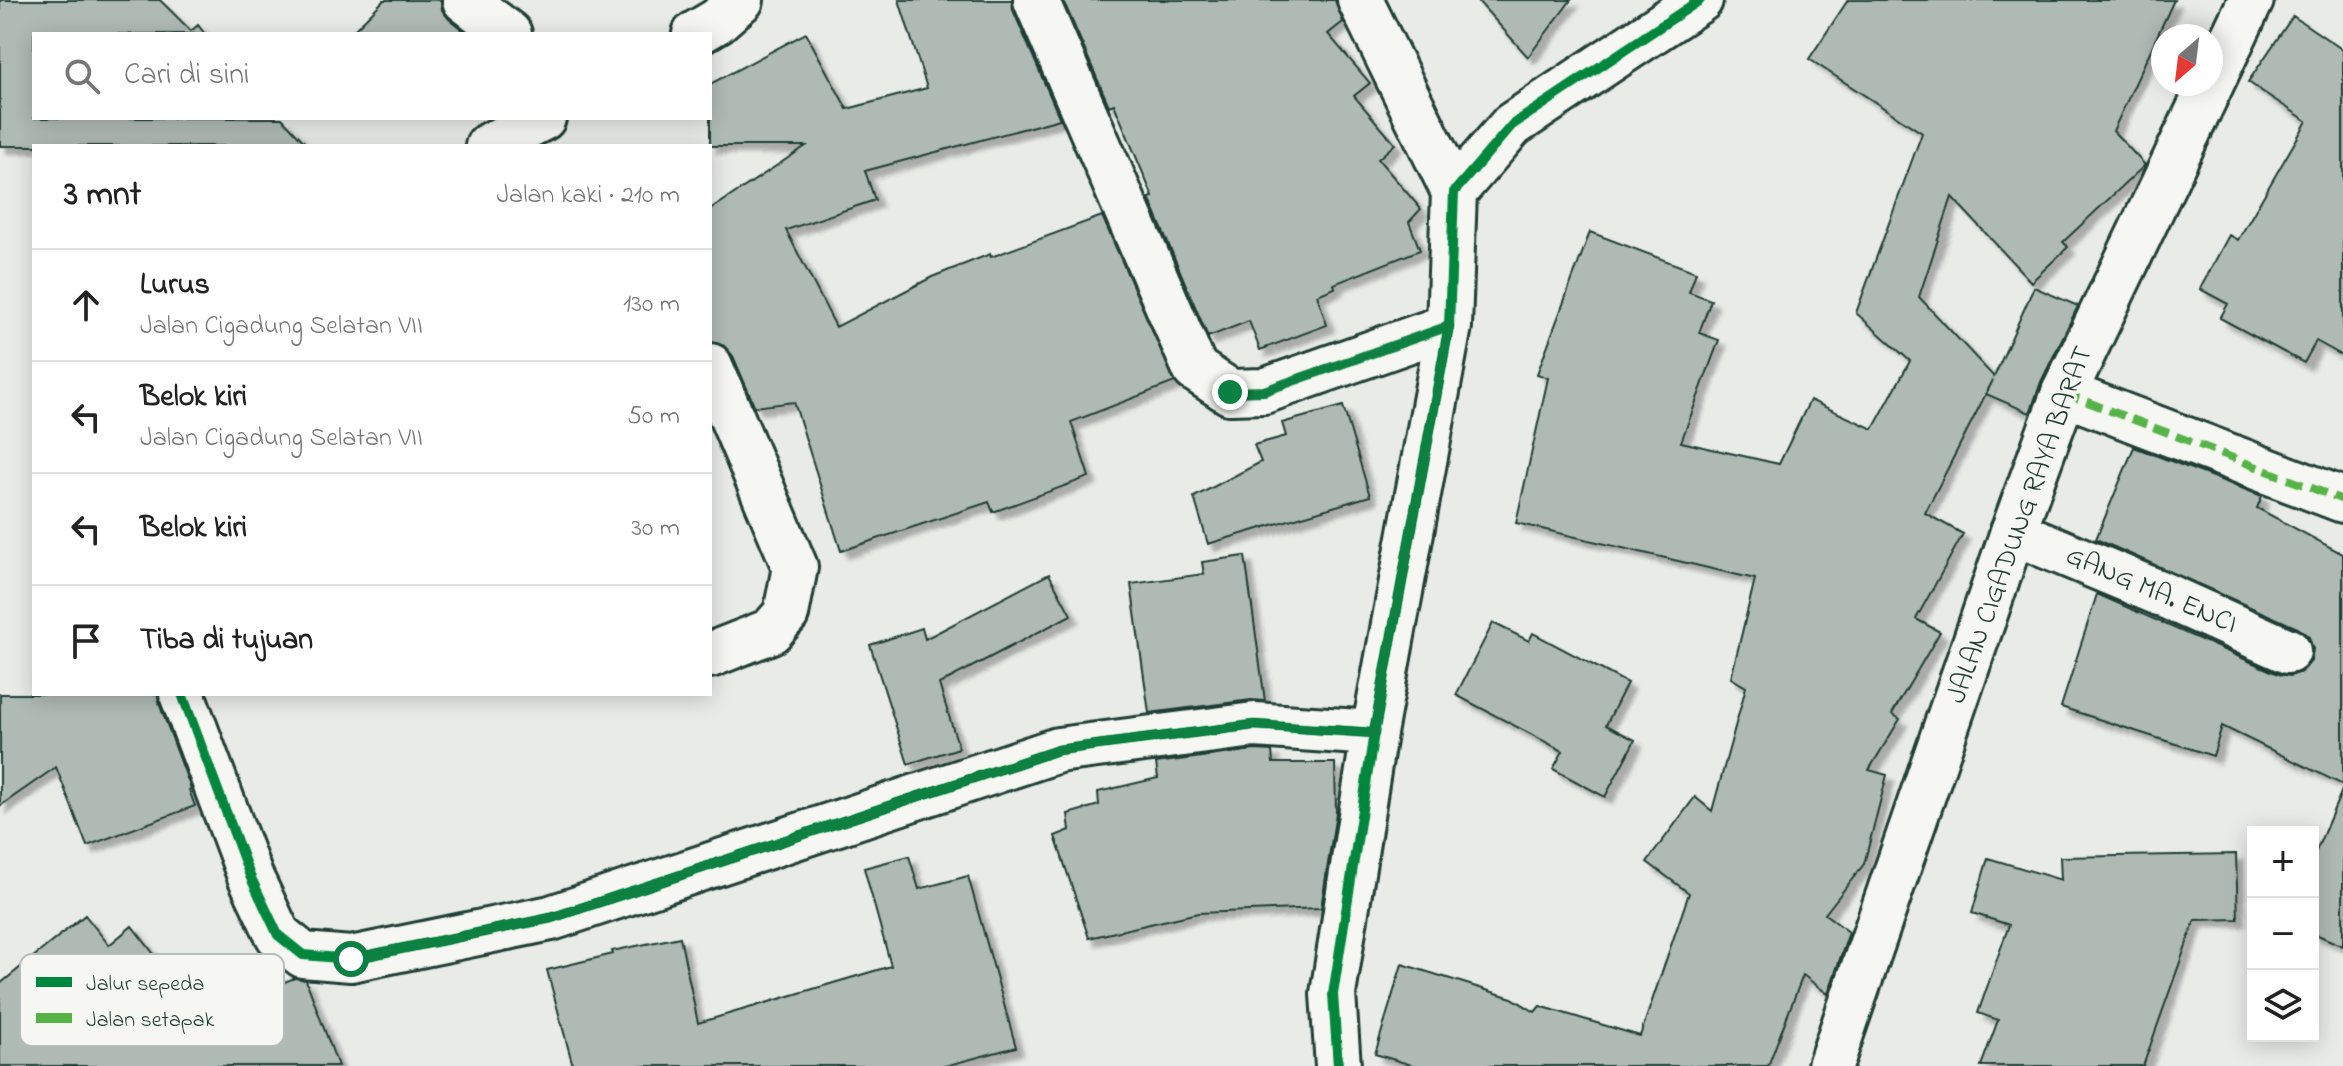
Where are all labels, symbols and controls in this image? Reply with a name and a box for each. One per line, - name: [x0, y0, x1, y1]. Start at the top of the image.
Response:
- north arrow: [2151, 24, 2223, 96]
- search box: [32, 32, 712, 120]
- icon: search: [60, 54, 104, 98]
- text: Cari di sini: [124, 54, 250, 98]
- text: 3 mnt: [64, 171, 141, 221]
- text: Jalan kaki · 210 m: [496, 177, 680, 215]
- text: Lurus: [140, 264, 210, 308]
- icon: ahead: [64, 283, 108, 327]
- text: 130 m: [623, 286, 680, 324]
- text: Jalan Cigadung Selatan VII: [140, 308, 423, 346]
- street label: JALAN CIGADUNG RAYA BARAT: [1937, 341, 2105, 709]
- route end: [1212, 374, 1248, 410]
- text: Belok kiri: [140, 376, 247, 420]
- icon: left: [64, 395, 108, 439]
- text: 50 m: [627, 398, 680, 436]
- text: Jalan Cigadung Selatan VII: [140, 420, 423, 458]
- icon: left: [64, 507, 108, 551]
- text: Belok kiri: [140, 507, 247, 551]
- text: 30 m: [631, 510, 680, 548]
- street label: GANG MA. ENCI: [2059, 536, 2243, 646]
- icon: arrive: [64, 619, 108, 663]
- text: Tiba di tujuan: [140, 619, 313, 663]
- map controls: [2247, 826, 2319, 1042]
- button: +: [2247, 826, 2319, 898]
- button: −: [2247, 898, 2319, 970]
- route start: [333, 941, 369, 977]
- legend: [20, 954, 284, 1046]
- text: Jalur sepeda: [86, 969, 204, 1001]
- button: layers: [2247, 970, 2319, 1042]
- text: Jalan setapak: [86, 1005, 215, 1037]

